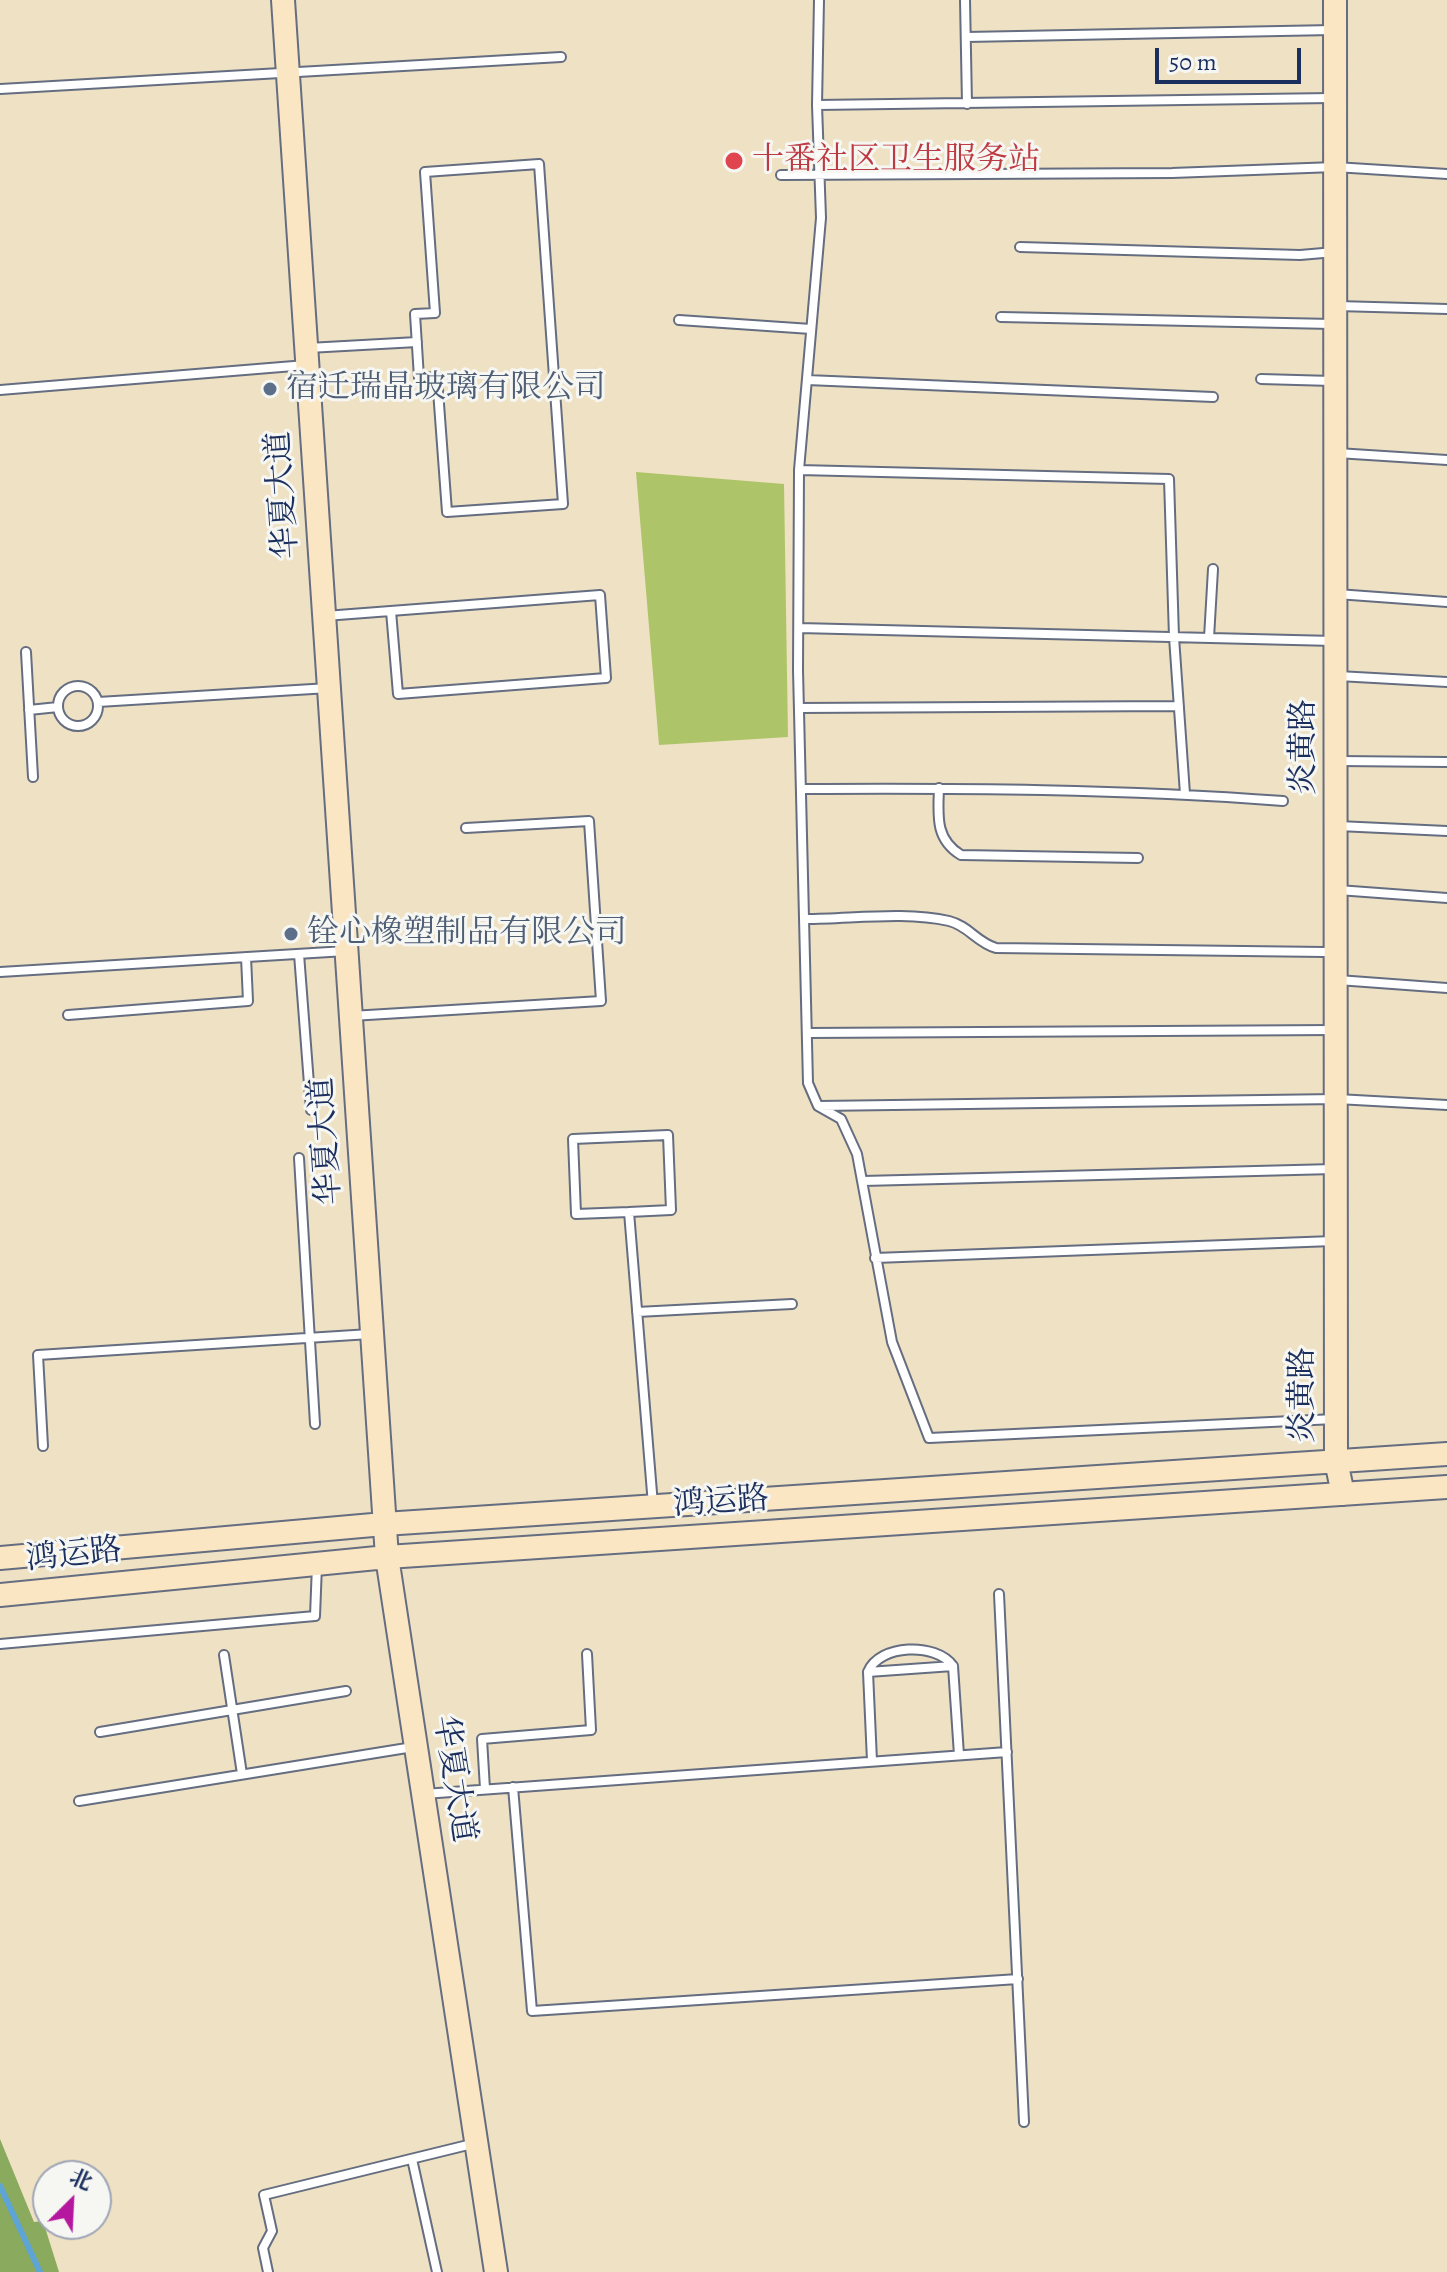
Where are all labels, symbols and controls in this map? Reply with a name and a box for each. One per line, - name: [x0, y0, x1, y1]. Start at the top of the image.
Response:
- scale bar: [1159, 32, 1305, 82]
- text: 50 m: [1169, 46, 1217, 78]
- place label: 十番社区卫生服务站: [752, 142, 1040, 180]
- marker: 十番社区卫生服务站: [723, 150, 745, 172]
- place label: 宿迁瑞晶玻璃有限公司: [286, 370, 606, 408]
- marker: 宿迁瑞晶玻璃有限公司: [261, 380, 279, 398]
- street label: 华夏大道: [260, 430, 308, 560]
- street label: 炎黄路: [1286, 699, 1324, 795]
- place label: 铨心橡塑制品有限公司: [307, 915, 627, 953]
- marker: 铨心橡塑制品有限公司: [282, 925, 300, 943]
- street label: 华夏大道: [303, 1076, 351, 1206]
- street label: 炎黄路: [1285, 1347, 1323, 1443]
- street label: 鸿运路: [672, 1480, 770, 1526]
- street label: 鸿运路: [24, 1532, 124, 1580]
- street label: 华夏大道: [424, 1713, 482, 1845]
- north arrow: [32, 2160, 112, 2240]
- text: 北: [65, 2162, 97, 2198]

